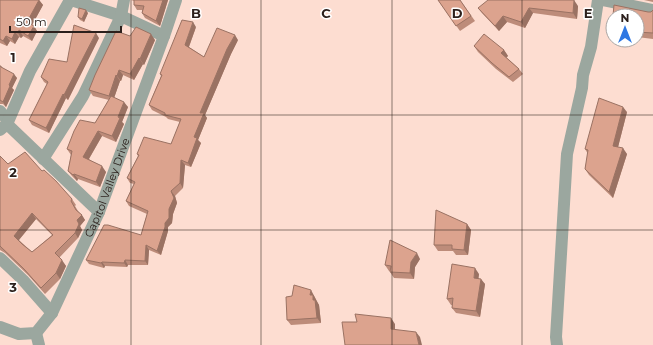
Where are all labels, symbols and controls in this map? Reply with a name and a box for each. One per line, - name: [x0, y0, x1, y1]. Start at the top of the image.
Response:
- text: B: [191, 5, 201, 21]
- text: C: [321, 5, 331, 21]
- text: D: [452, 5, 463, 21]
- text: E: [584, 5, 593, 21]
- scale bar: [10, 8, 121, 34]
- north arrow: [605, 8, 645, 48]
- text: N: [621, 11, 629, 25]
- text: 50 m: [16, 14, 47, 29]
- text: 1: [10, 49, 16, 65]
- street label: Capitol Valley Drive: [81, 136, 133, 239]
- text: 2: [9, 164, 17, 180]
- text: 3: [8, 279, 17, 295]

